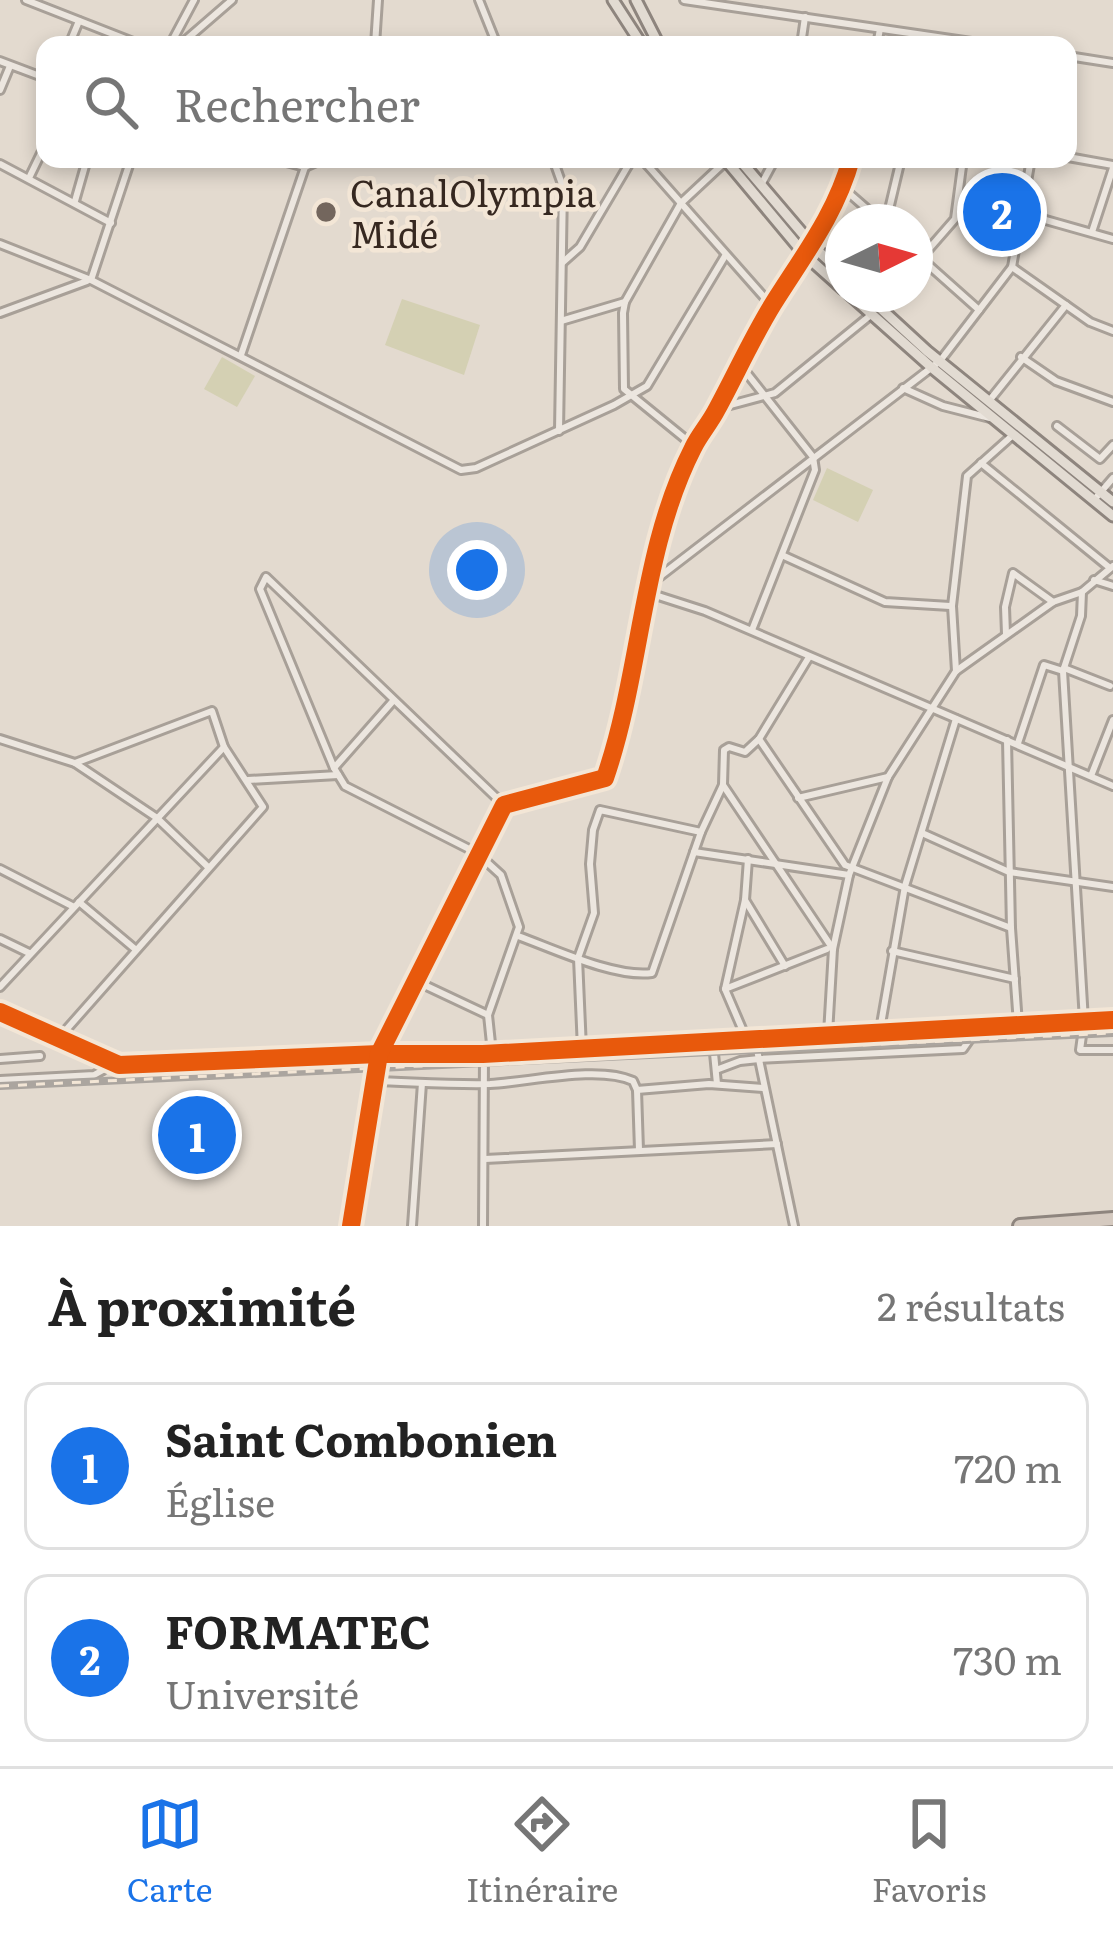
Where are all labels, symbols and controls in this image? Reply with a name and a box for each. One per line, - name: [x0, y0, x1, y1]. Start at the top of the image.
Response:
- search box: [36, 36, 1077, 168]
- icon: search: [78, 69, 144, 135]
- text: Rechercher: [174, 69, 420, 136]
- place label: CanalOlympia Midé: [350, 165, 597, 259]
- pin: 2: [963, 167, 1041, 257]
- marker: CanalOlympia Midé: [313, 199, 339, 225]
- north arrow: [825, 204, 933, 312]
- your location: [447, 540, 507, 600]
- pin: 1: [158, 1090, 236, 1180]
- text: À proximité: [48, 1266, 356, 1342]
- text: 2 résultats: [877, 1275, 1065, 1333]
- text: Saint Combonien: [165, 1404, 557, 1471]
- text: 1: [82, 1437, 98, 1495]
- text: 720 m: [954, 1437, 1062, 1495]
- text: Église: [165, 1471, 275, 1529]
- text: FORMATEC: [165, 1596, 431, 1663]
- text: 2: [80, 1629, 100, 1687]
- text: 730 m: [953, 1629, 1062, 1687]
- text: Université: [165, 1663, 359, 1721]
- tab: Carte: [127, 1791, 213, 1912]
- tab: Itinéraire: [466, 1791, 618, 1912]
- tab: Favoris: [872, 1791, 986, 1912]

